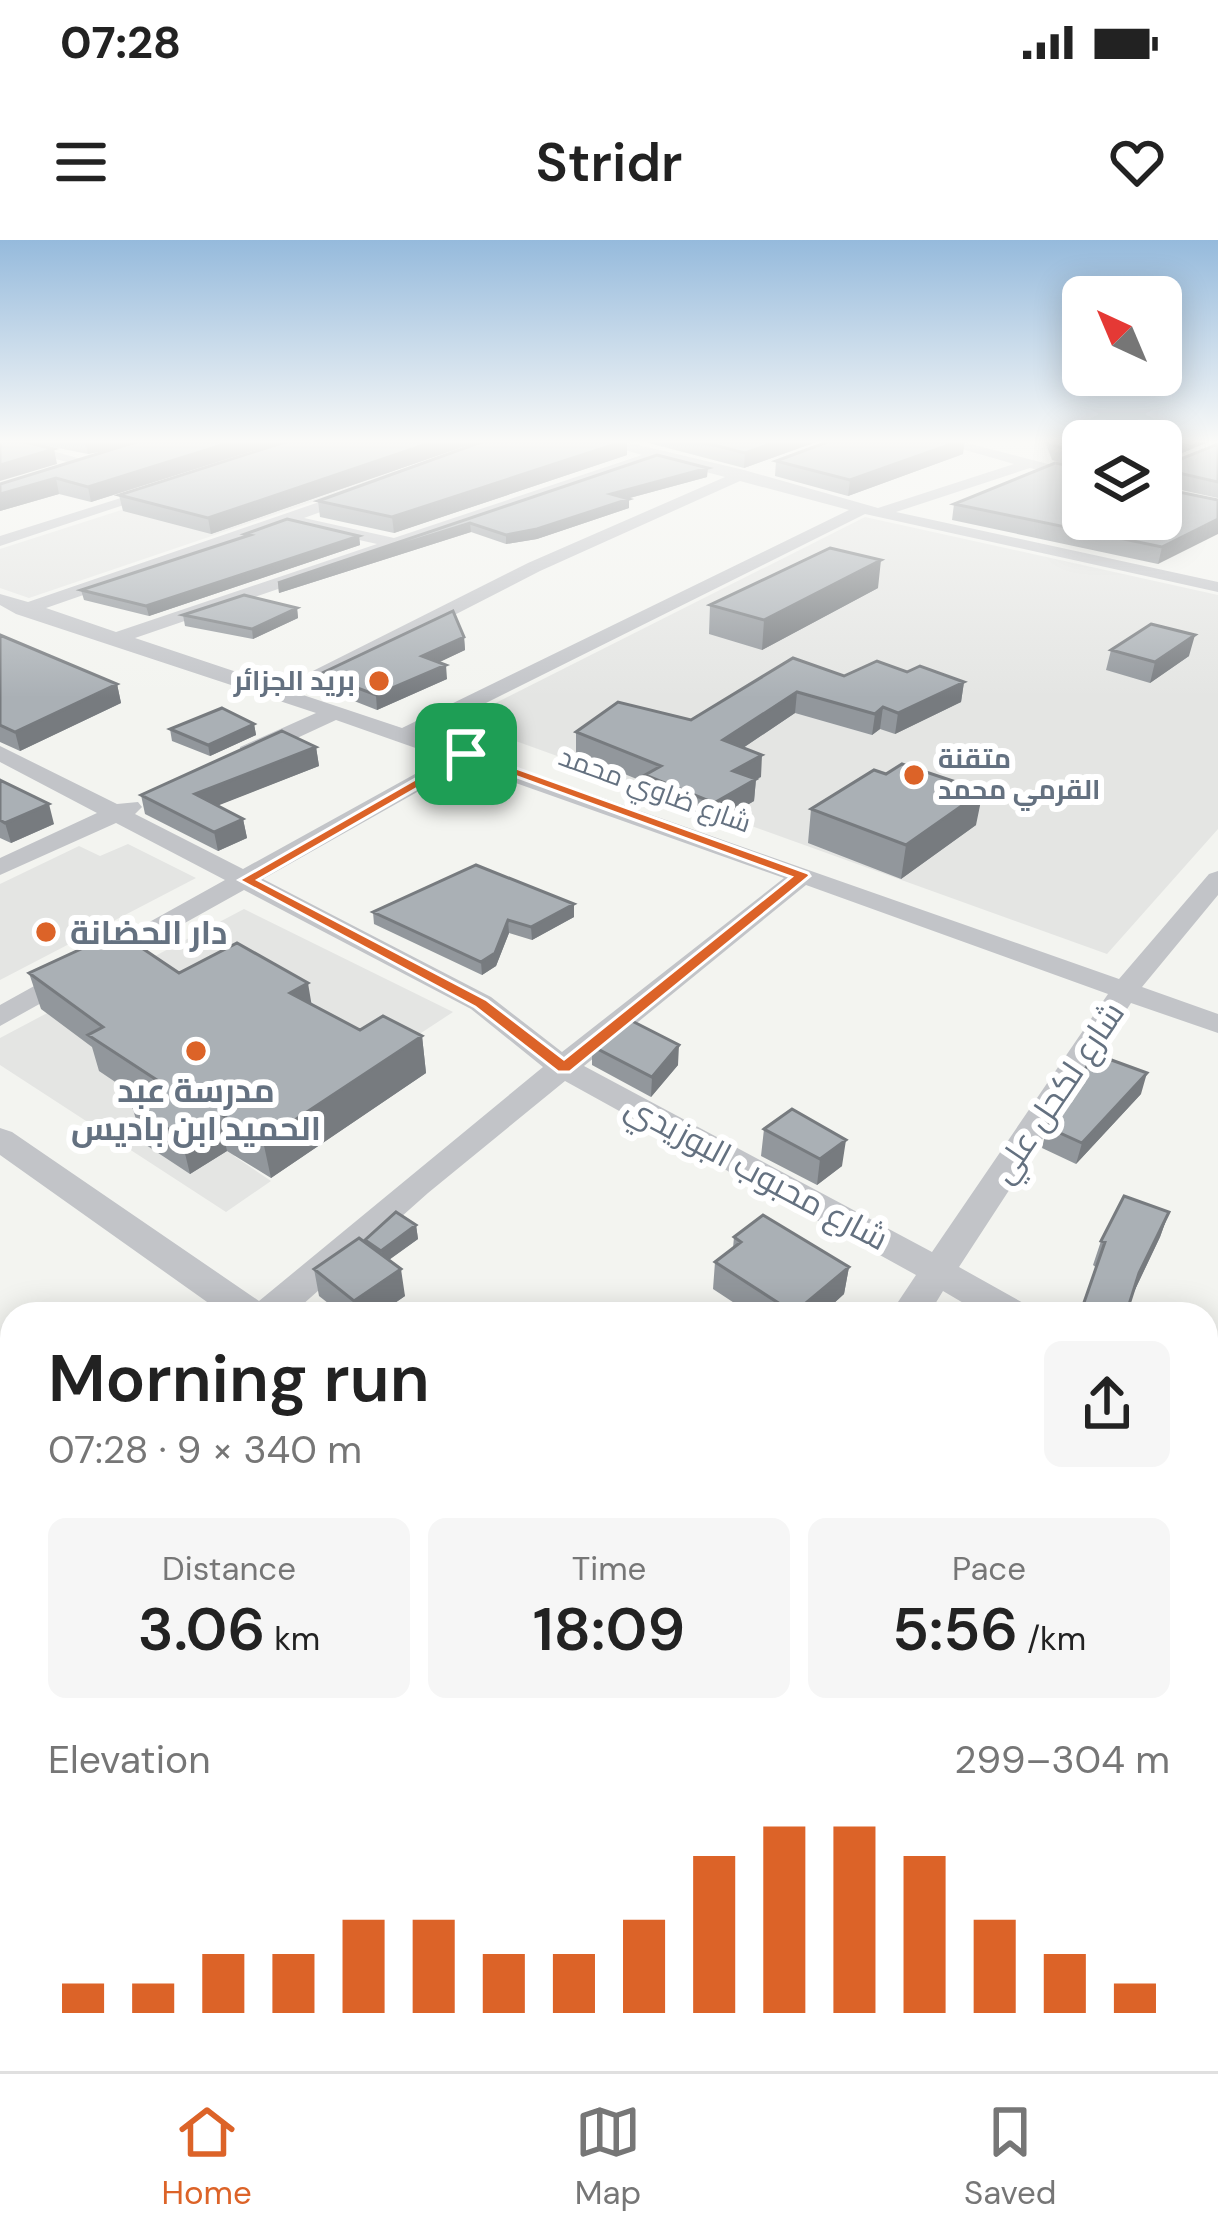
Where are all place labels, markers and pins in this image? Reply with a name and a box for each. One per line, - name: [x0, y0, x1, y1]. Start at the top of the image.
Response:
- place label: بريد الجزائر: [233, 663, 355, 698]
- marker: بريد الجزائر: [366, 668, 392, 694]
- pin: [415, 703, 517, 805]
- place label: متقنة القرمي محمد: [938, 741, 1101, 812]
- marker: متقنة القرمي محمد: [901, 762, 927, 788]
- place label: دار الحضانة: [70, 911, 227, 954]
- marker: دار الحضانة: [33, 919, 59, 945]
- marker: مدرسة عبد الحميد ابن باديس: [183, 1038, 209, 1064]
- place label: مدرسة عبد الحميد ابن باديس: [71, 1069, 321, 1150]

